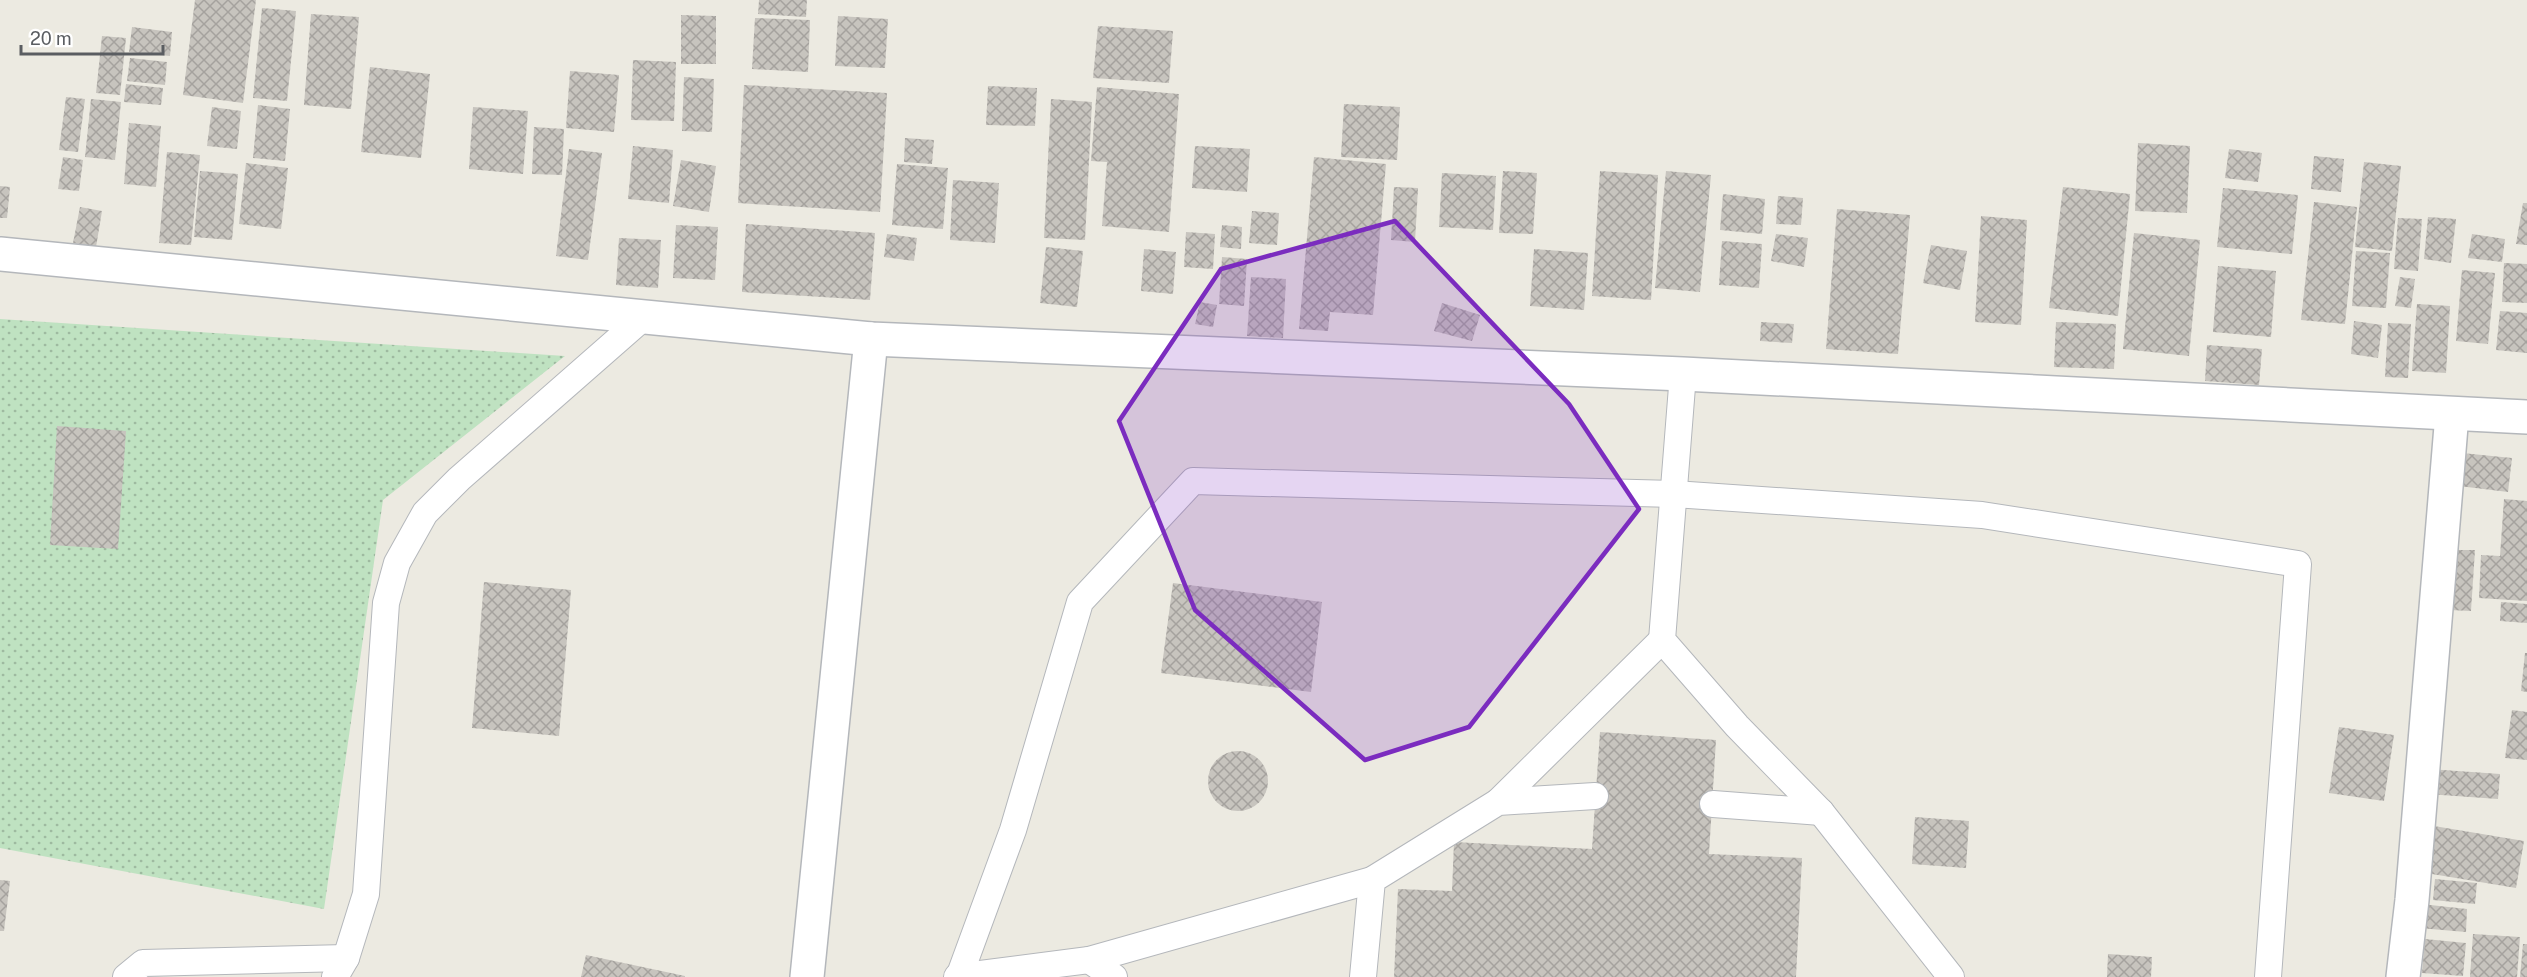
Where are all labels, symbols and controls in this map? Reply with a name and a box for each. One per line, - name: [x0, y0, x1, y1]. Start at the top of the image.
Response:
- scale bar: [21, 18, 164, 56]
- text: 20 m: [30, 28, 72, 49]

